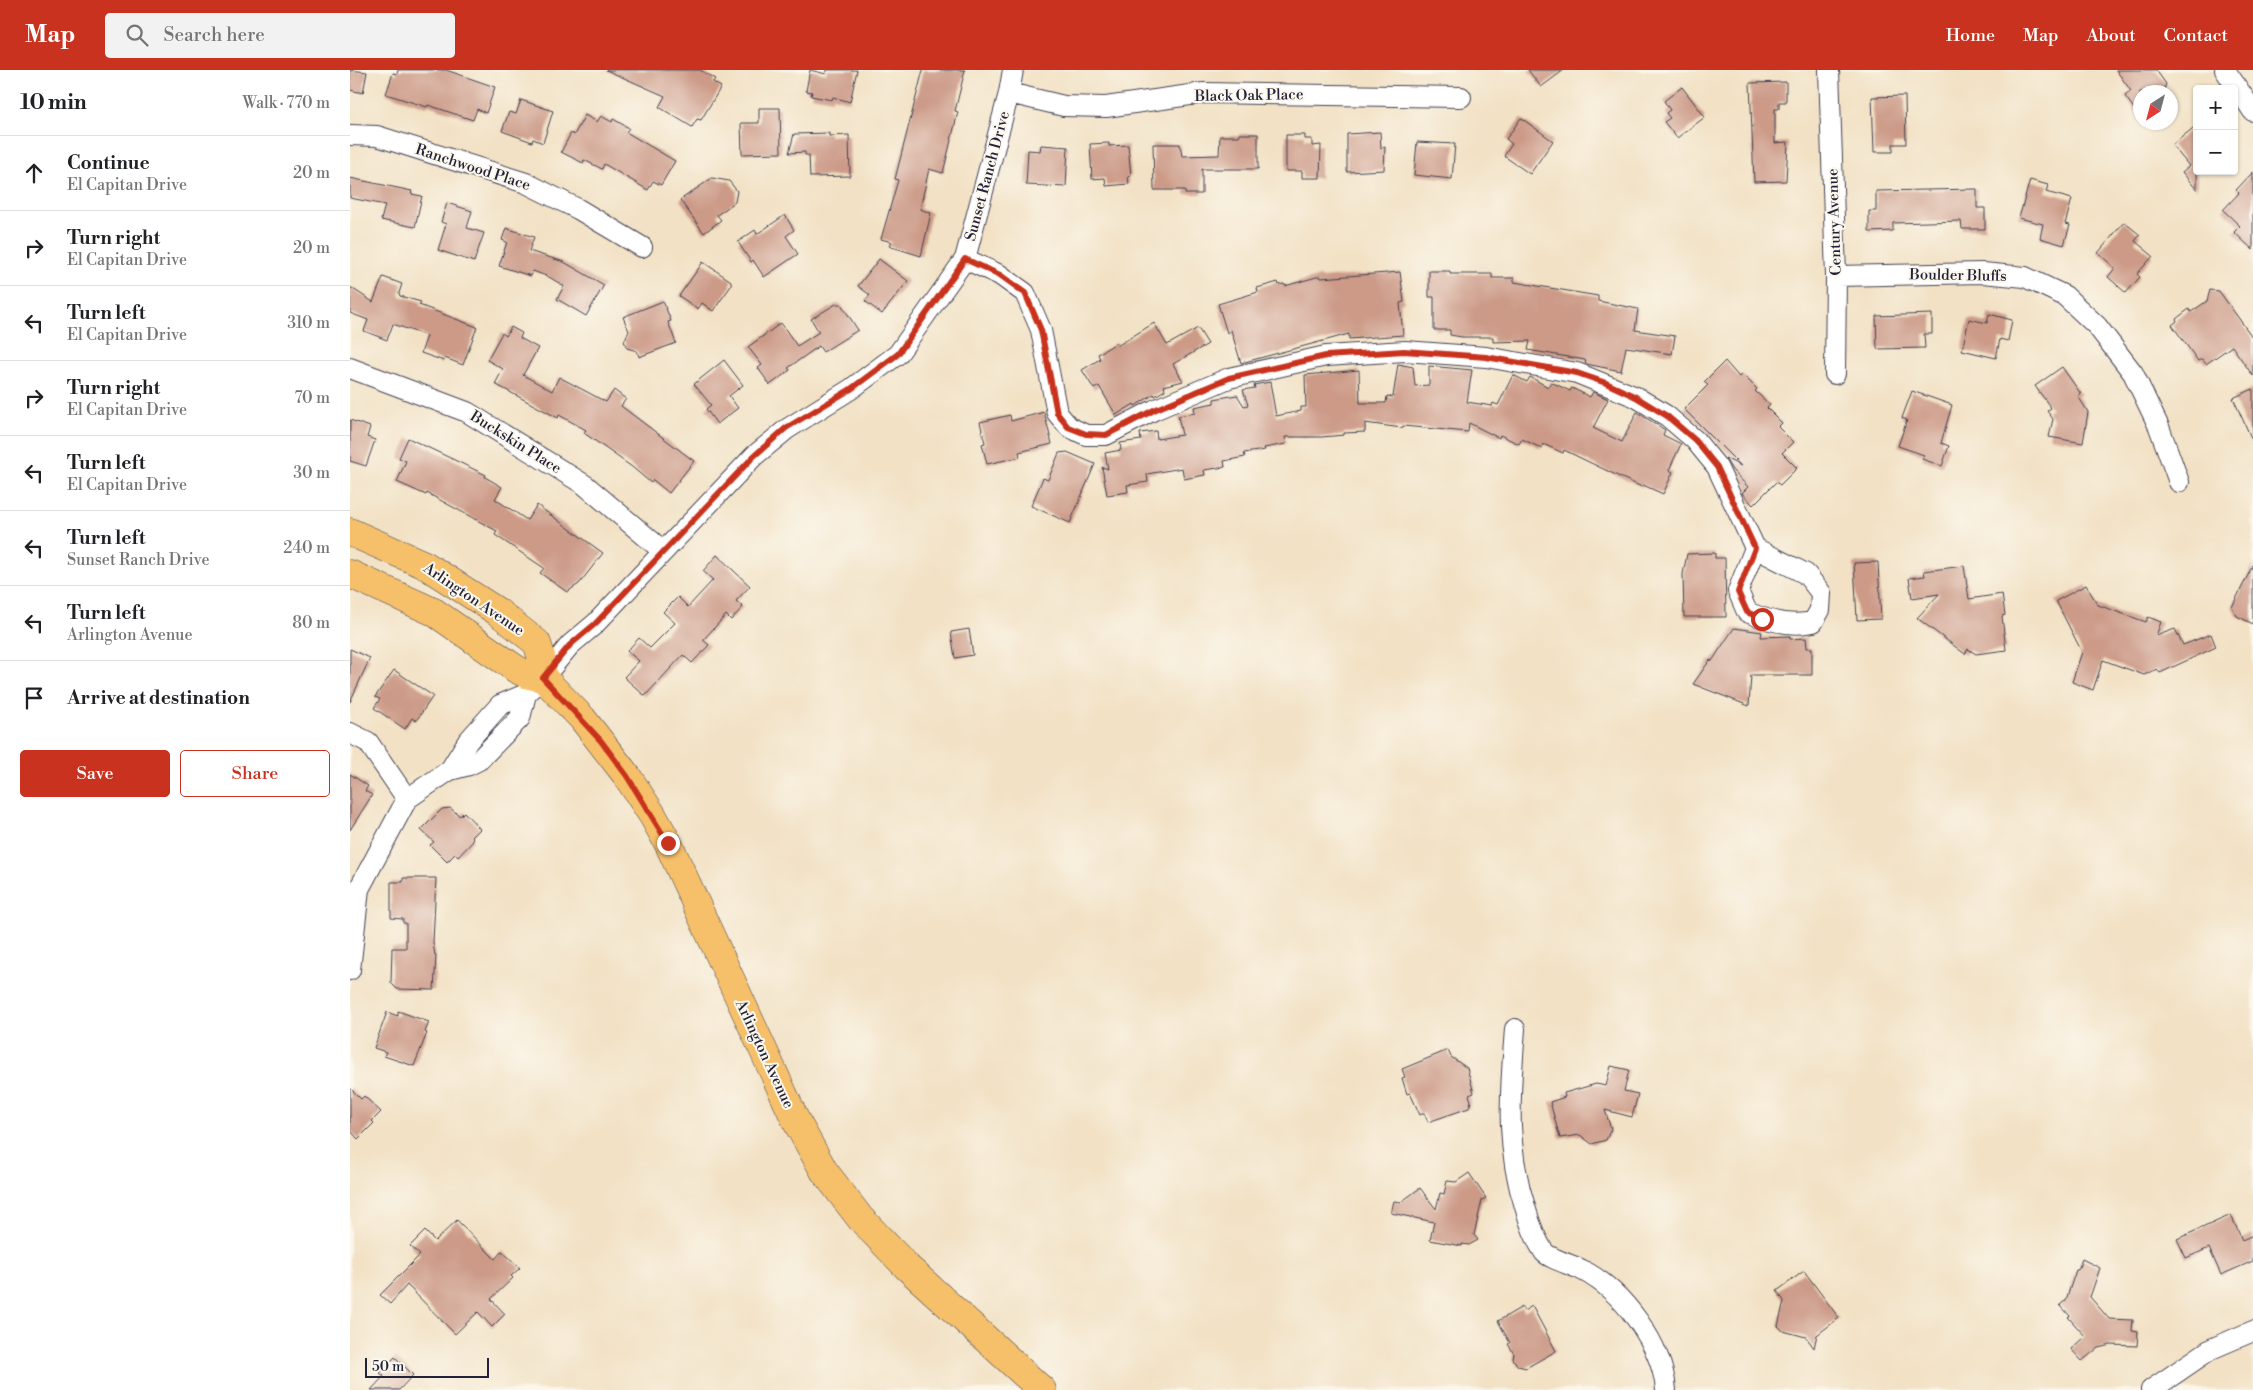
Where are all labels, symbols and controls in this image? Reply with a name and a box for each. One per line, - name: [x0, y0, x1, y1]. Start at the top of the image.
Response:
- search box: [105, 13, 455, 58]
- text: Map: [25, 20, 75, 50]
- icon: search: [123, 21, 151, 49]
- text: Search here: [163, 23, 265, 47]
- text: Home: [1946, 24, 1995, 47]
- text: Map: [2023, 24, 2059, 47]
- text: About: [2087, 24, 2136, 47]
- text: Contact: [2164, 24, 2228, 47]
- street label: Black Oak Place: [1193, 85, 1304, 106]
- north arrow: [2133, 85, 2178, 130]
- map controls: [2193, 85, 2238, 175]
- button: +: [2193, 85, 2238, 130]
- text: 10 min: [20, 90, 87, 116]
- text: Walk · 770 m: [242, 93, 330, 113]
- street label: Sunset Ranch Drive: [961, 109, 1014, 243]
- button: −: [2193, 130, 2238, 175]
- street label: Ranchwood Place: [413, 140, 533, 195]
- text: Continue: [67, 151, 150, 175]
- icon: ahead: [20, 159, 48, 187]
- text: 20 m: [293, 163, 330, 183]
- street label: Century Avenue: [1823, 168, 1846, 276]
- text: El Capitan Drive: [67, 175, 187, 195]
- text: Turn right: [67, 226, 160, 250]
- icon: right: [20, 234, 48, 262]
- text: 20 m: [293, 238, 330, 258]
- text: El Capitan Drive: [67, 250, 187, 270]
- street label: Boulder Bluffs: [1908, 265, 2007, 286]
- text: Turn left: [67, 301, 146, 325]
- icon: left: [20, 309, 48, 337]
- text: 310 m: [287, 313, 330, 333]
- text: El Capitan Drive: [67, 325, 187, 345]
- text: Turn right: [67, 376, 160, 400]
- icon: right: [20, 384, 48, 412]
- text: 70 m: [294, 388, 330, 408]
- text: El Capitan Drive: [67, 400, 187, 420]
- street label: Buckskin Place: [466, 406, 565, 478]
- text: Turn left: [67, 451, 146, 475]
- icon: left: [20, 459, 48, 487]
- text: 30 m: [293, 463, 330, 483]
- text: El Capitan Drive: [67, 475, 187, 495]
- text: Turn left: [67, 526, 146, 550]
- icon: left: [20, 534, 48, 562]
- text: 240 m: [283, 538, 330, 558]
- text: Sunset Ranch Drive: [67, 550, 209, 570]
- street label: Arlington Avenue: [419, 558, 528, 640]
- text: Turn left: [67, 601, 146, 625]
- route start: [1751, 608, 1774, 631]
- icon: left: [20, 609, 48, 637]
- text: 80 m: [292, 613, 330, 633]
- text: Arlington Avenue: [67, 625, 193, 645]
- icon: arrive: [20, 684, 48, 712]
- text: Arrive at destination: [67, 686, 250, 710]
- button: Save: [20, 750, 170, 797]
- button: Share: [180, 750, 330, 797]
- route end: [657, 832, 680, 855]
- street label: Arlington Avenue: [731, 996, 798, 1112]
- scale bar: [365, 1355, 489, 1378]
- text: 50 m: [372, 1358, 404, 1376]

